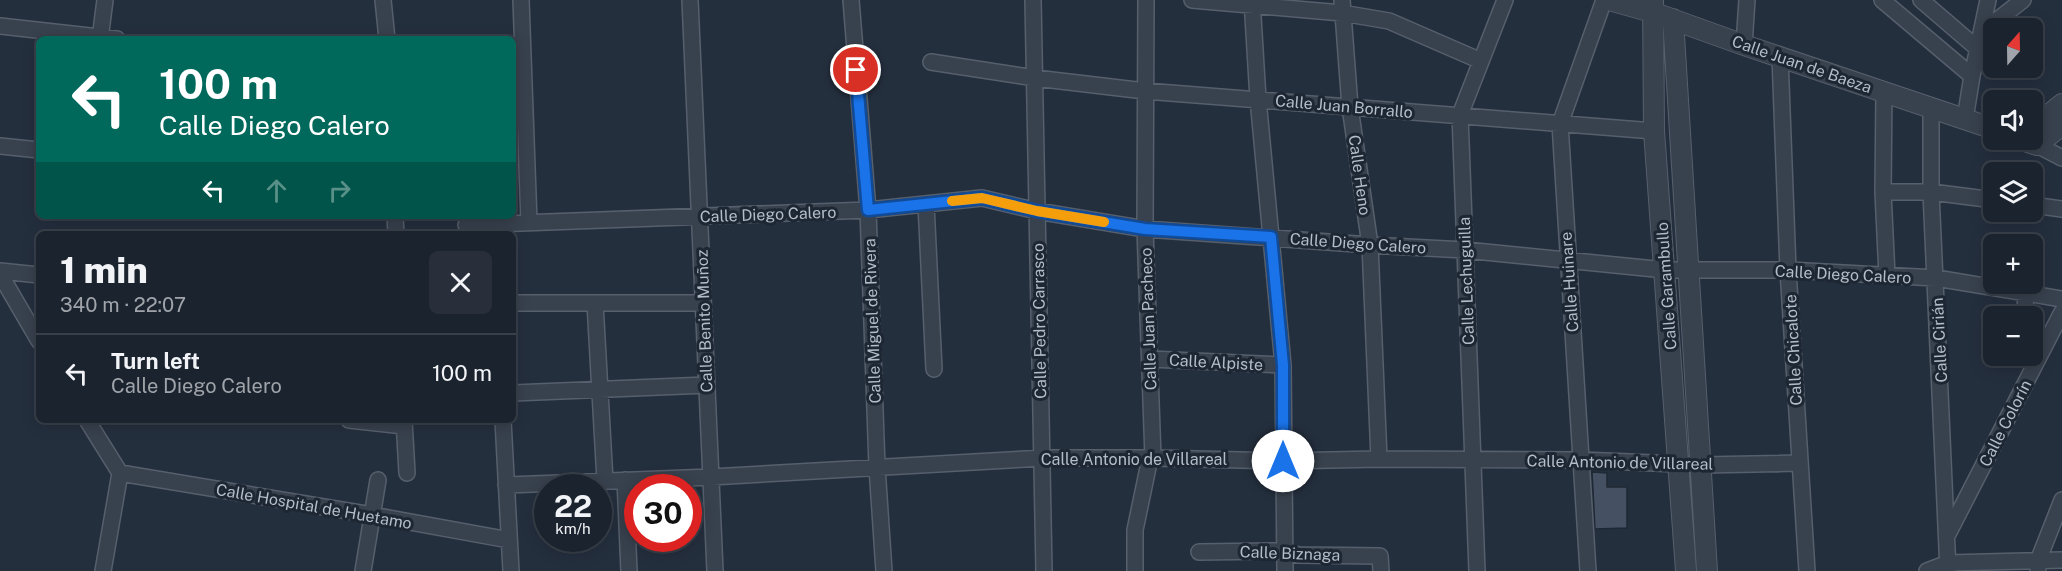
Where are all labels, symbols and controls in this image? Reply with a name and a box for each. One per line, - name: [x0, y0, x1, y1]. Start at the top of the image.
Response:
- north arrow: [1983, 18, 2043, 78]
- map controls: [1983, 18, 2043, 366]
- street label: Calle Juan de Baeza: [1730, 32, 1874, 97]
- pin: [830, 44, 881, 95]
- icon: arrive: [839, 53, 872, 86]
- text: 100 m: [159, 59, 278, 108]
- icon: left: [60, 60, 138, 138]
- button: sound: [1983, 90, 2043, 150]
- street label: Calle Juan Borrallo: [1274, 91, 1414, 122]
- text: Calle Diego Calero: [159, 109, 390, 141]
- street label: Calle Heno: [1344, 134, 1375, 217]
- button: layers: [1983, 162, 2043, 222]
- icon: left: [197, 174, 230, 207]
- icon: ahead: [260, 174, 293, 207]
- icon: right: [323, 174, 356, 207]
- street label: Calle Diego Calero: [699, 203, 837, 226]
- street label: Calle Lechuguilla: [1455, 217, 1478, 345]
- street label: Calle Garambullo: [1653, 222, 1680, 350]
- street label: Calle Diego Calero: [1289, 229, 1427, 258]
- street label: Calle Huinare: [1557, 231, 1582, 333]
- button: +: [1983, 234, 2043, 294]
- street label: Calle Miguel de Rivera: [860, 238, 885, 404]
- street label: Calle Pedro Carrasco: [1029, 243, 1050, 399]
- street label: Calle Juan Pacheco: [1137, 247, 1160, 391]
- text: 1 min: [60, 249, 148, 291]
- street label: Calle Benito Muñoz: [693, 249, 716, 393]
- button: close: [429, 251, 492, 314]
- street label: Calle Diego Calero: [1774, 261, 1912, 288]
- text: 340 m · 22:07: [60, 293, 186, 317]
- street label: Calle Chicalote: [1781, 294, 1806, 406]
- street label: Calle Cirián: [1928, 297, 1951, 383]
- button: −: [1983, 306, 2043, 366]
- text: Turn left: [111, 348, 200, 374]
- street label: Calle Alpiste: [1168, 351, 1264, 374]
- icon: left: [60, 357, 93, 390]
- text: 100 m: [432, 360, 492, 386]
- text: Calle Diego Calero: [111, 374, 282, 398]
- street label: Calle Colorín: [1975, 377, 2035, 470]
- position arrow: [1251, 429, 1315, 493]
- street label: Calle Antonio de Villareal: [1041, 450, 1227, 469]
- street label: Calle Antonio de Villareal: [1527, 451, 1714, 474]
- speed limit sign: 30: [624, 474, 702, 552]
- street label: Calle Hospital de Huetamo: [215, 480, 413, 533]
- text: 22: [554, 488, 592, 524]
- text: km/h: [555, 520, 591, 537]
- street label: Calle Biznaga: [1239, 542, 1341, 565]

